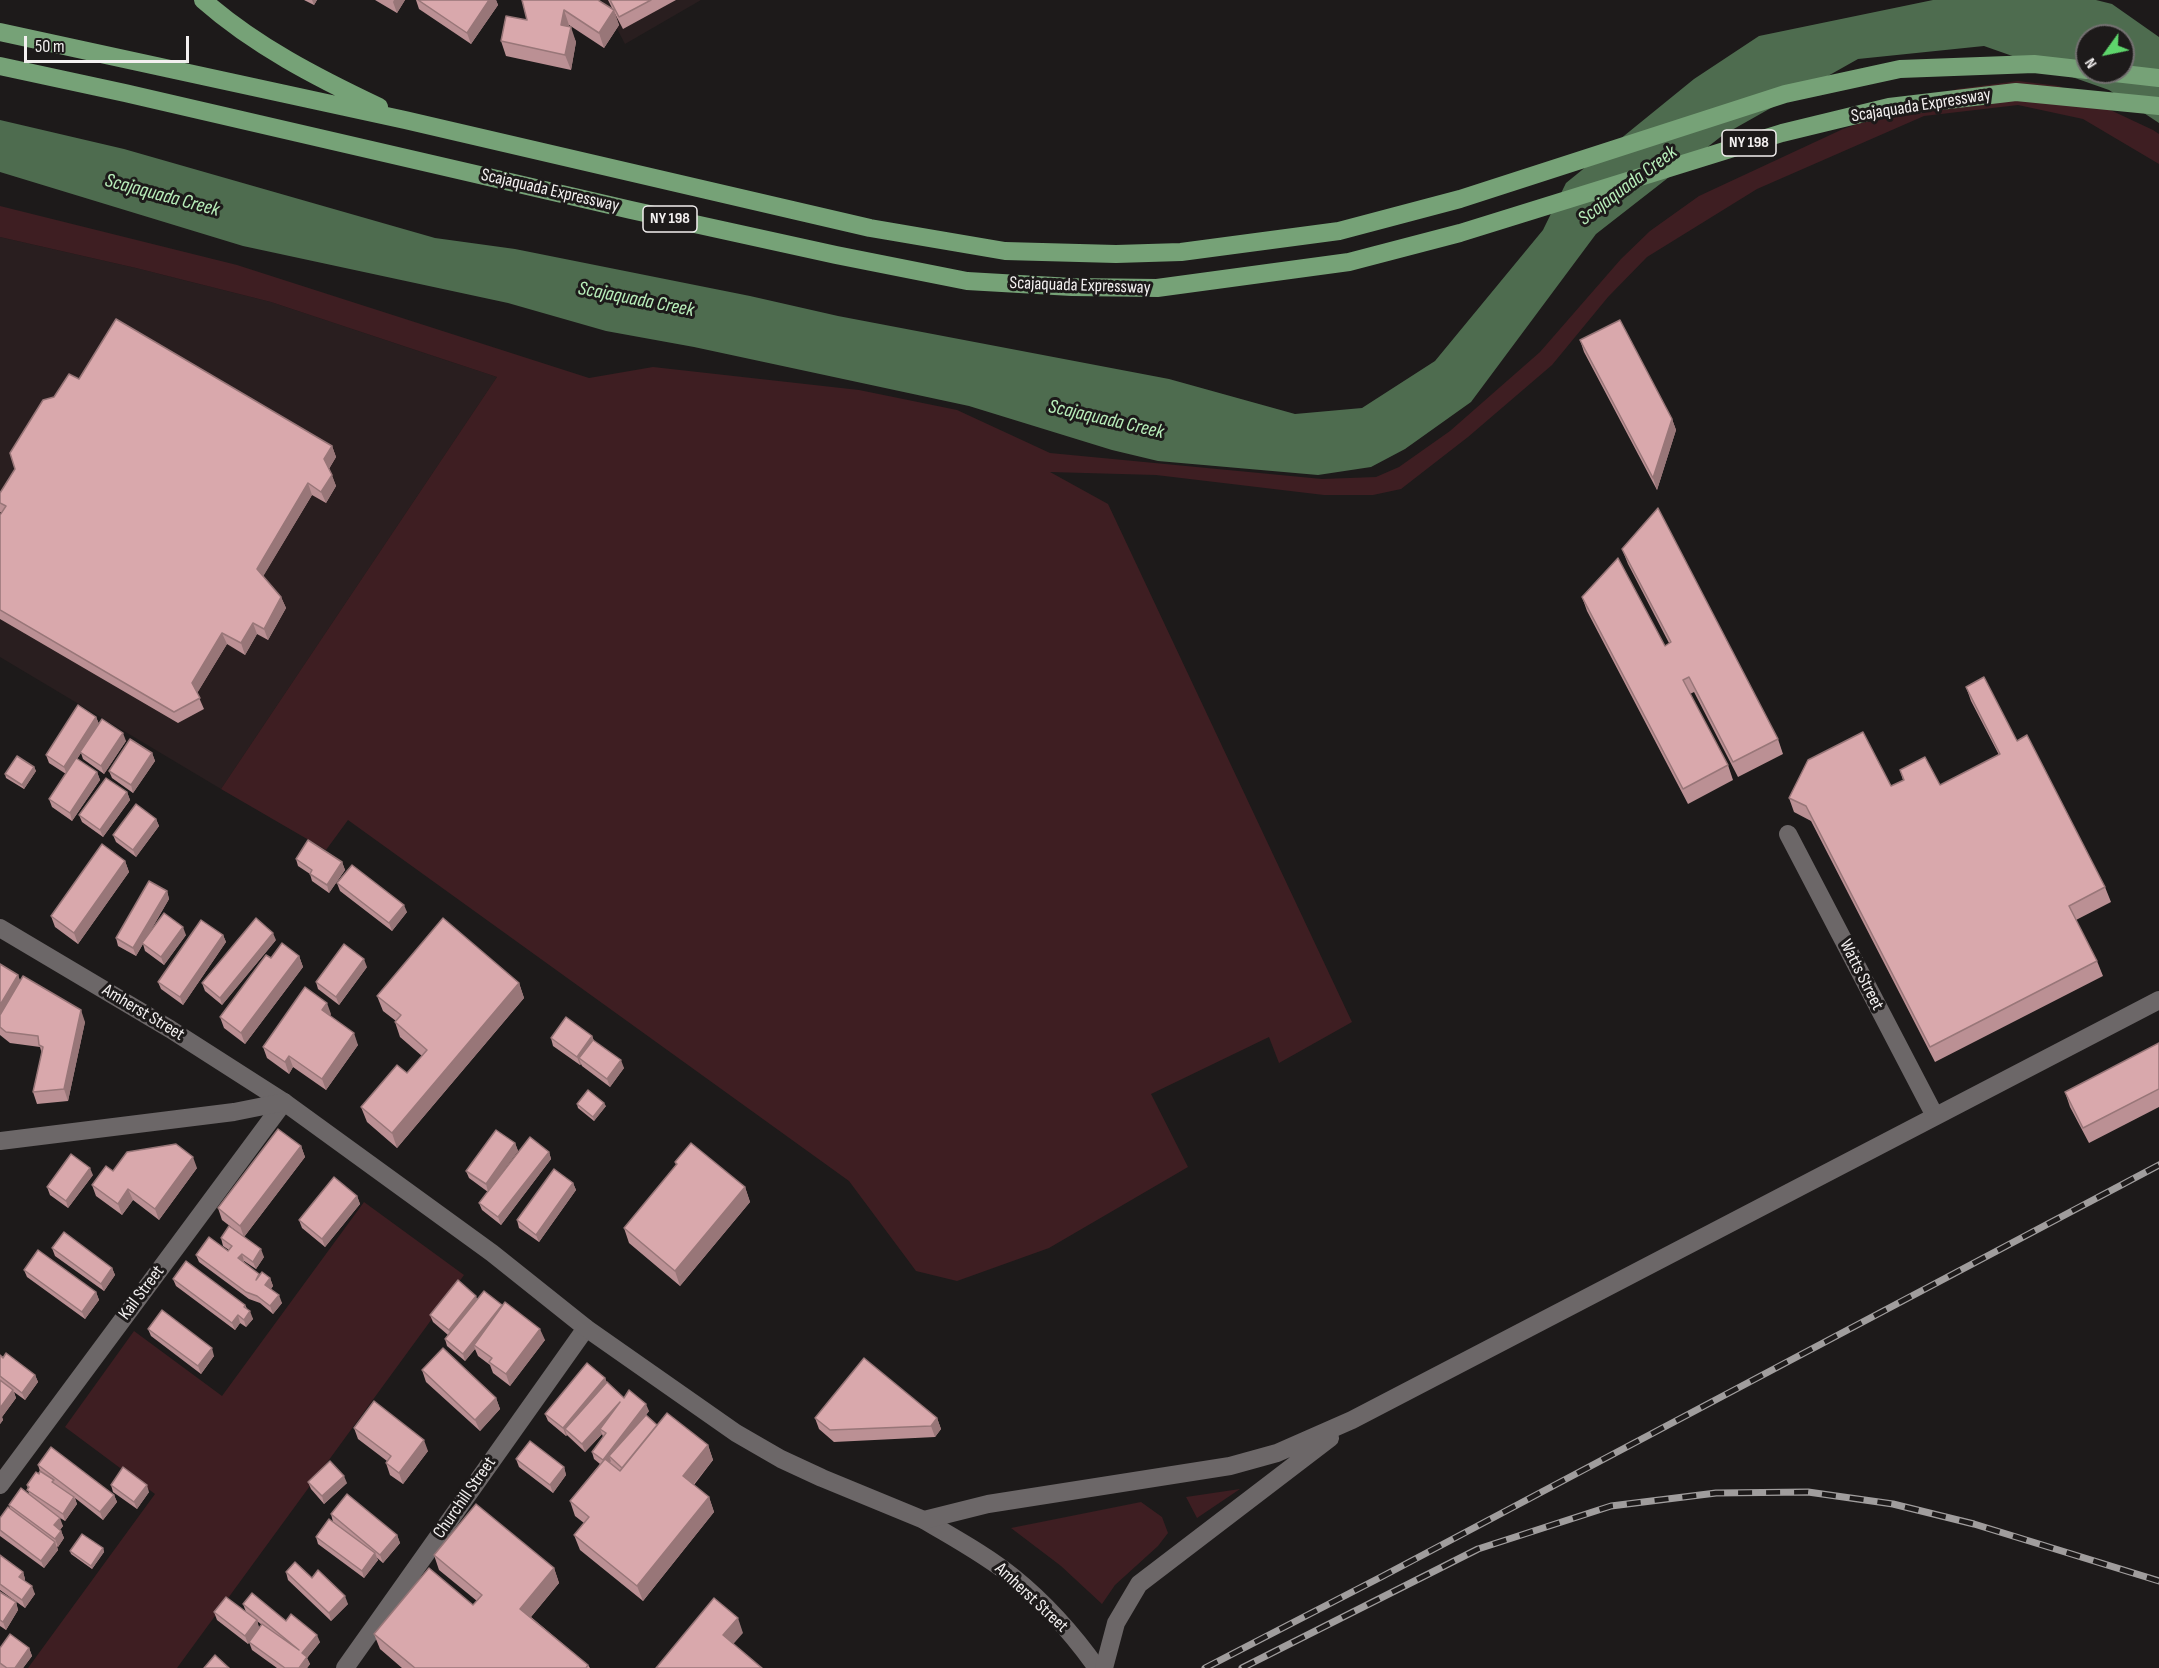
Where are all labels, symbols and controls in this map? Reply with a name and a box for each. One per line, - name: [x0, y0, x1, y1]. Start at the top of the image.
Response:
- scale bar: [27, 24, 192, 62]
- north arrow: [2075, 24, 2135, 84]
- text: 50 m: [35, 36, 65, 57]
- text: N: [2081, 54, 2101, 72]
- street label: Scajaquada Expressway: [1850, 84, 1992, 128]
- road number: NY 198: [1722, 130, 1776, 156]
- water label: Scajaquada Creek: [1574, 141, 1682, 231]
- street label: Scajaquada Expressway: [479, 165, 621, 217]
- water label: Scajaquada Creek: [102, 169, 222, 223]
- road number: NY 198: [643, 206, 697, 232]
- street label: Scajaquada Expressway: [1009, 273, 1151, 299]
- water label: Scajaquada Creek: [576, 277, 696, 323]
- water label: Scajaquada Creek: [1046, 395, 1166, 445]
- street label: Watts Street: [1834, 936, 1888, 1014]
- street label: Amherst Street: [98, 980, 188, 1046]
- street label: Kail Street: [115, 1262, 169, 1324]
- street label: Churchill Street: [429, 1453, 501, 1543]
- street label: Amherst Street: [990, 1559, 1072, 1637]

